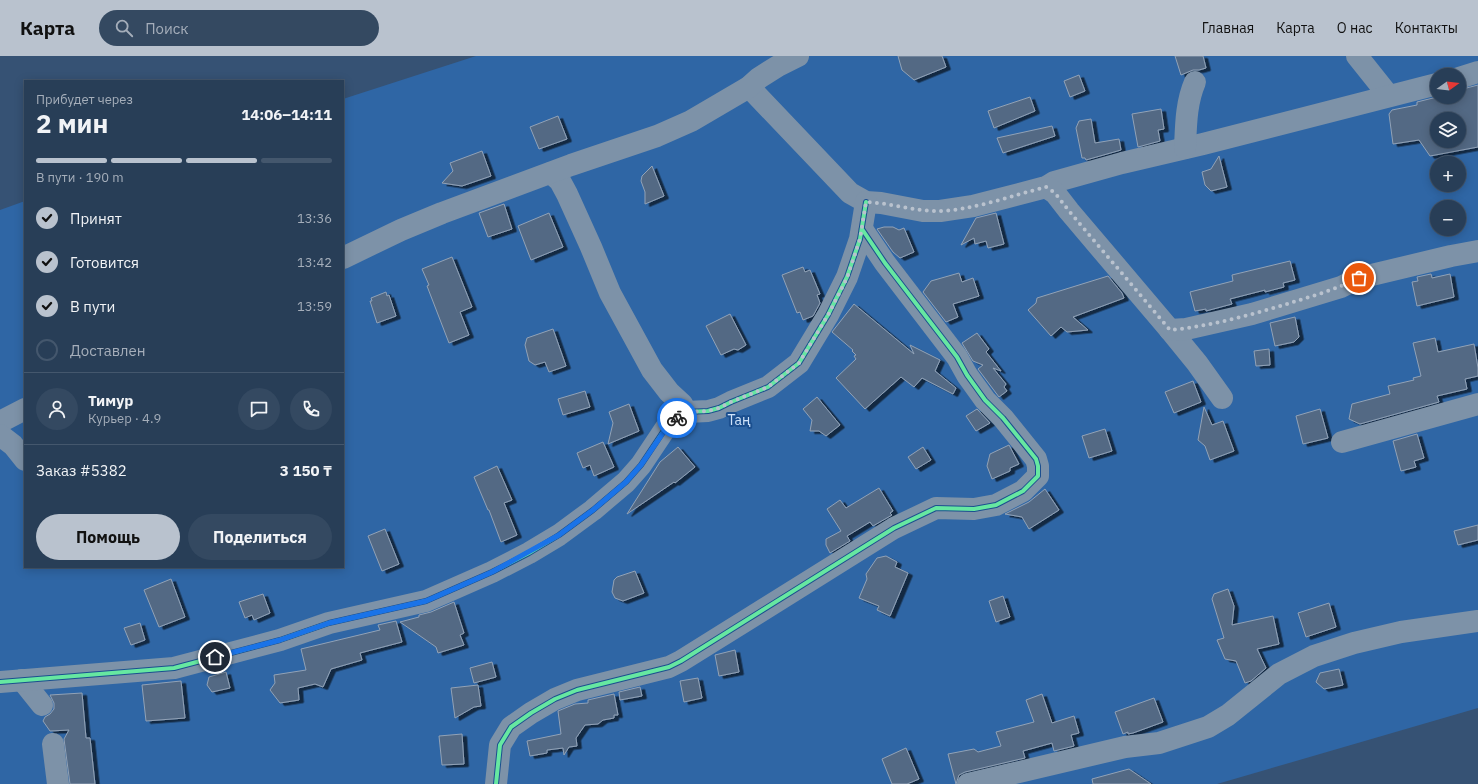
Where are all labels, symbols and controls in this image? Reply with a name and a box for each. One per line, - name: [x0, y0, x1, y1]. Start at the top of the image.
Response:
- search box: [99, 10, 379, 46]
- text: Карта: [20, 16, 75, 40]
- icon: search: [113, 17, 135, 39]
- text: Поиск: [145, 19, 189, 38]
- text: Главная: [1202, 19, 1254, 37]
- text: Карта: [1276, 19, 1315, 37]
- text: О нас: [1337, 19, 1373, 37]
- text: Контакты: [1395, 19, 1458, 37]
- north arrow: [1430, 68, 1466, 104]
- map controls: [1430, 68, 1466, 236]
- text: Прибудет через: [36, 91, 133, 108]
- text: 14:06–14:11: [241, 105, 332, 124]
- text: 2 мин: [36, 106, 108, 140]
- button: layers: [1430, 112, 1466, 148]
- button: +: [1430, 156, 1466, 192]
- text: В пути · 190 m: [36, 169, 124, 186]
- button: −: [1430, 200, 1466, 236]
- icon: check: [36, 207, 58, 229]
- text: Принят: [70, 209, 122, 228]
- text: 13:36: [297, 210, 332, 227]
- icon: check: [36, 251, 58, 273]
- text: Готовится: [70, 253, 139, 272]
- text: 13:42: [297, 254, 332, 271]
- pin: [1342, 261, 1376, 295]
- icon: bag: [1348, 267, 1370, 289]
- icon: check: [36, 295, 58, 317]
- text: В пути: [70, 297, 115, 316]
- text: 13:59: [297, 298, 332, 315]
- text: Доставлен: [70, 341, 146, 360]
- button: person: [36, 388, 78, 430]
- button: chat: [238, 388, 280, 430]
- button: phone: [290, 388, 332, 430]
- text: Тимур: [88, 391, 133, 410]
- courier: [657, 398, 697, 438]
- icon: bike: [666, 407, 688, 429]
- text: Курьер · 4.9: [88, 410, 161, 427]
- park label: Таң: [727, 411, 751, 429]
- text: Заказ #5382: [36, 461, 127, 480]
- text: 3 150 ₸: [280, 461, 332, 480]
- button: Помощь: [36, 514, 180, 560]
- button: Поделиться: [188, 514, 332, 560]
- pin: [198, 640, 232, 674]
- icon: home: [204, 646, 226, 668]

